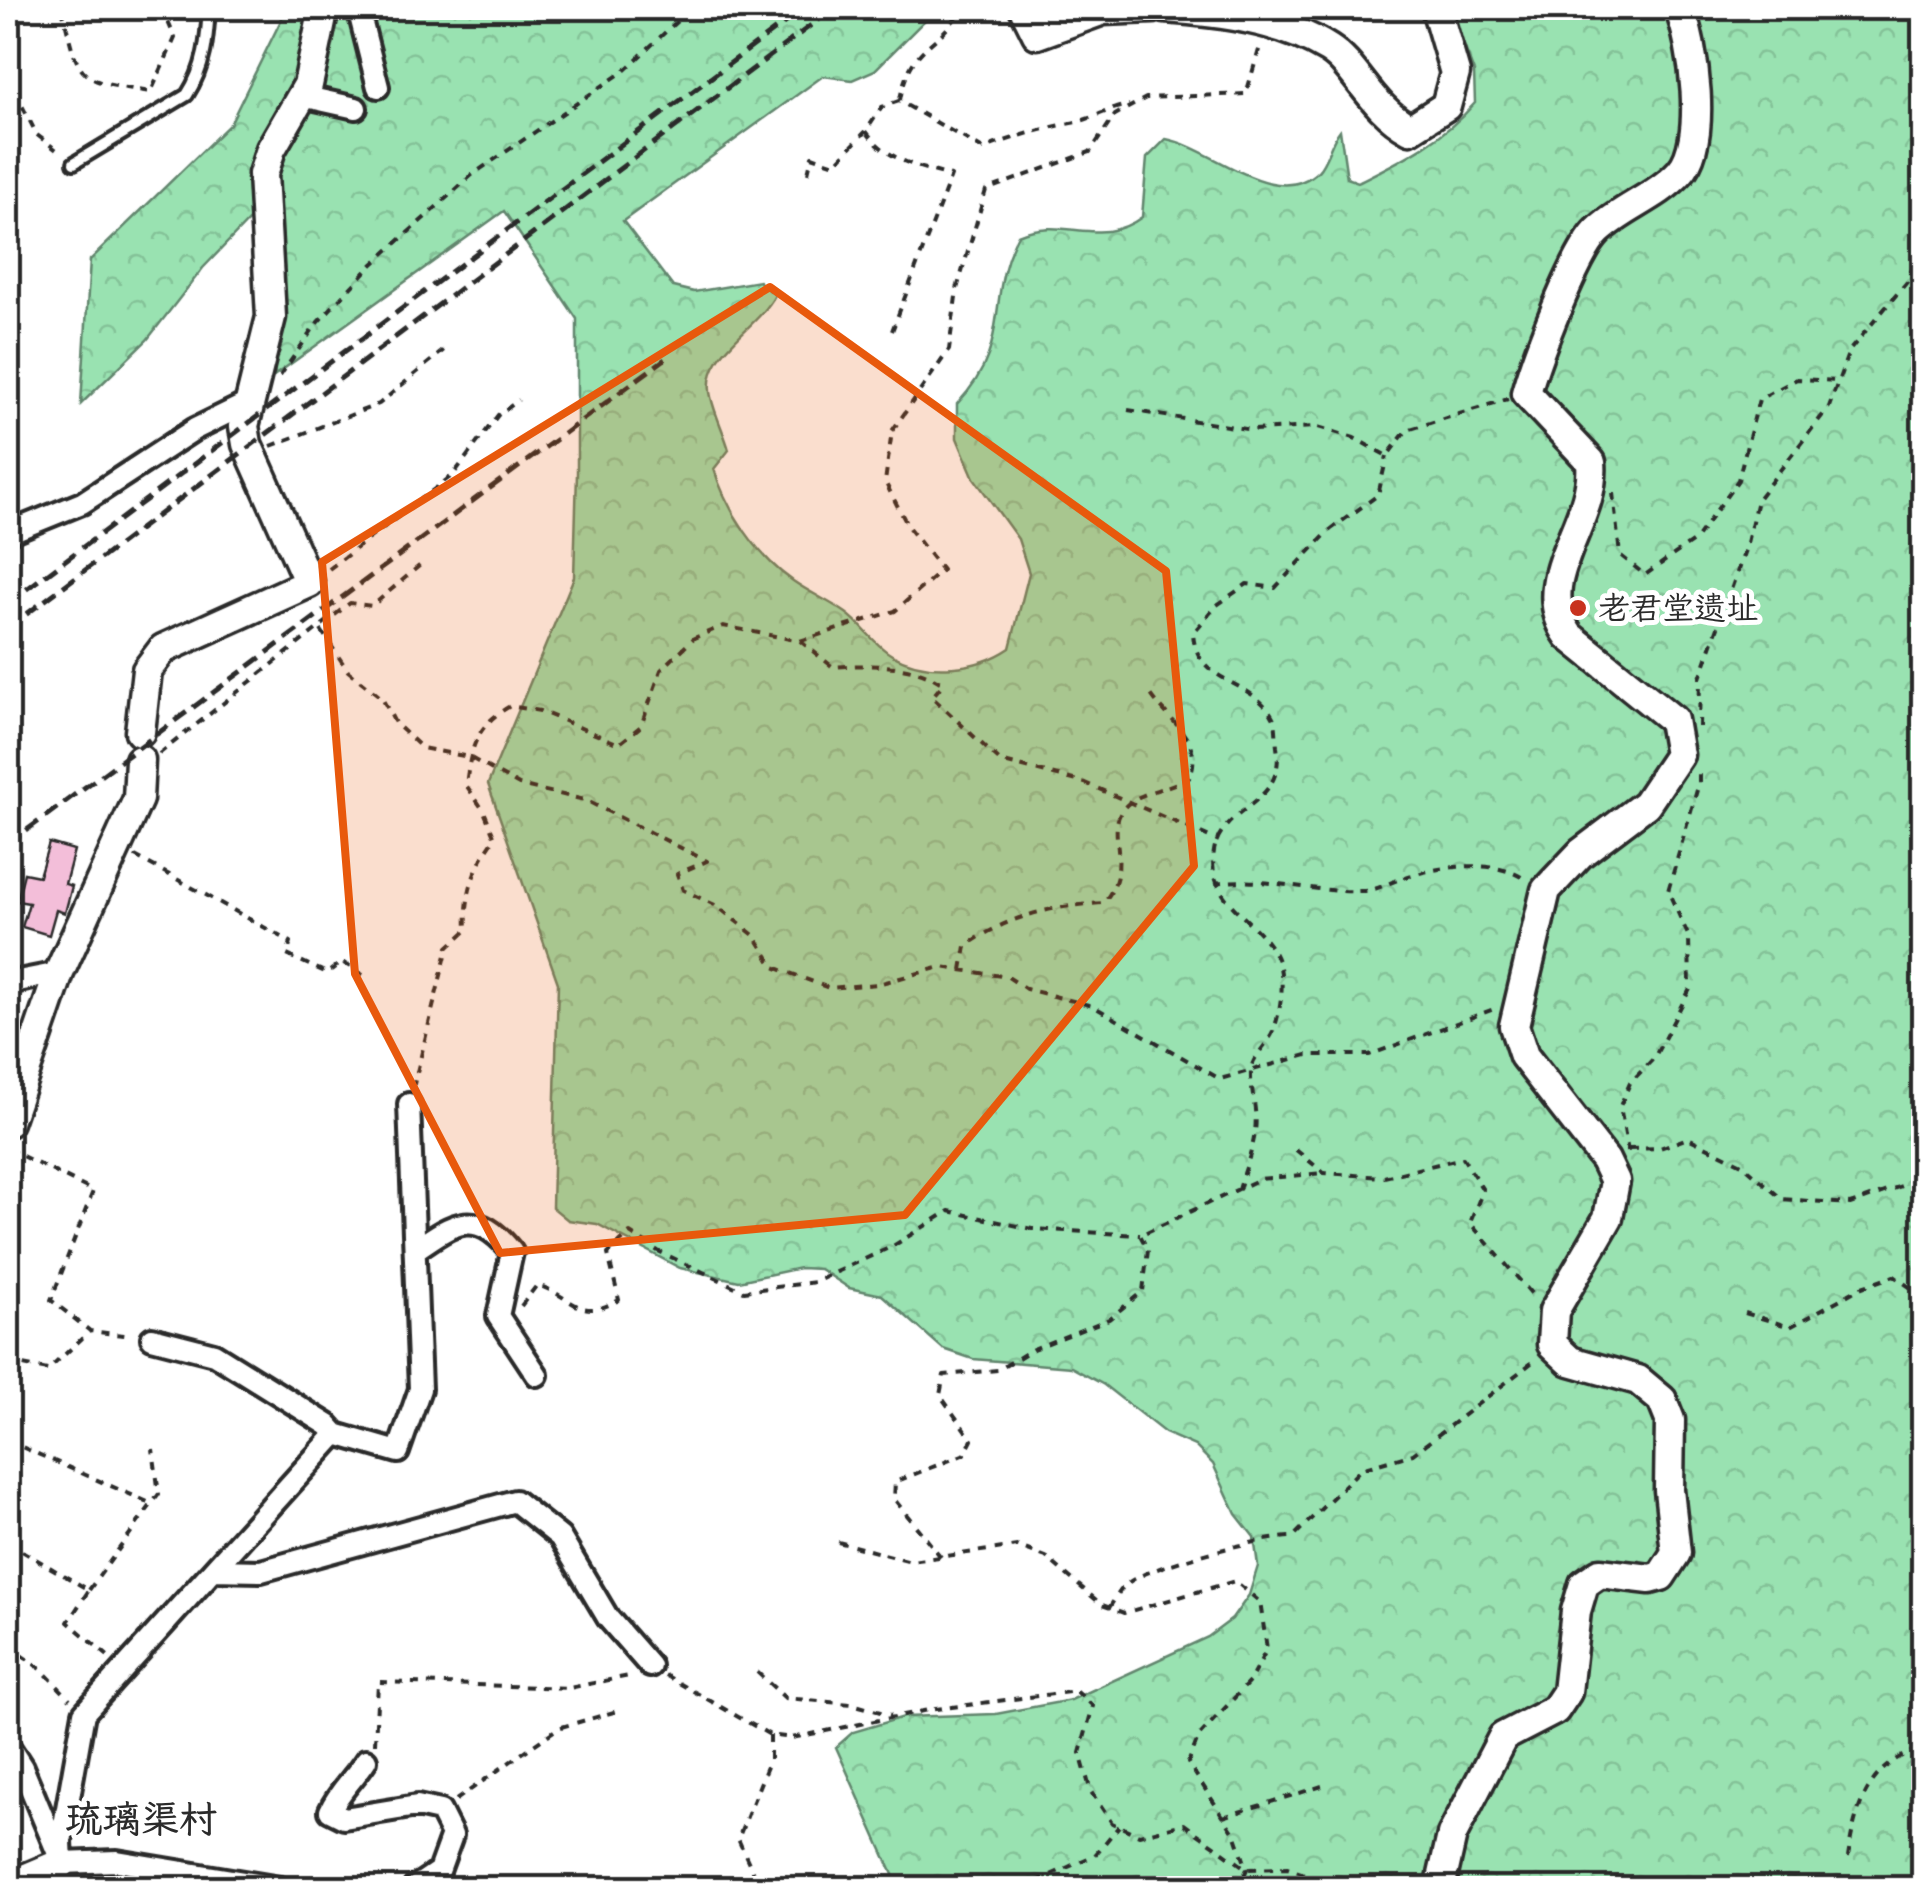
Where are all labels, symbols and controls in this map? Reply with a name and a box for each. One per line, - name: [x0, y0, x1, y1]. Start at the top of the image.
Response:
- place label: 老君堂遗址: [1598, 590, 1758, 627]
- marker: 老君堂遗址: [1567, 597, 1589, 619]
- district label: 琉璃渠村: [65, 1798, 217, 1842]

